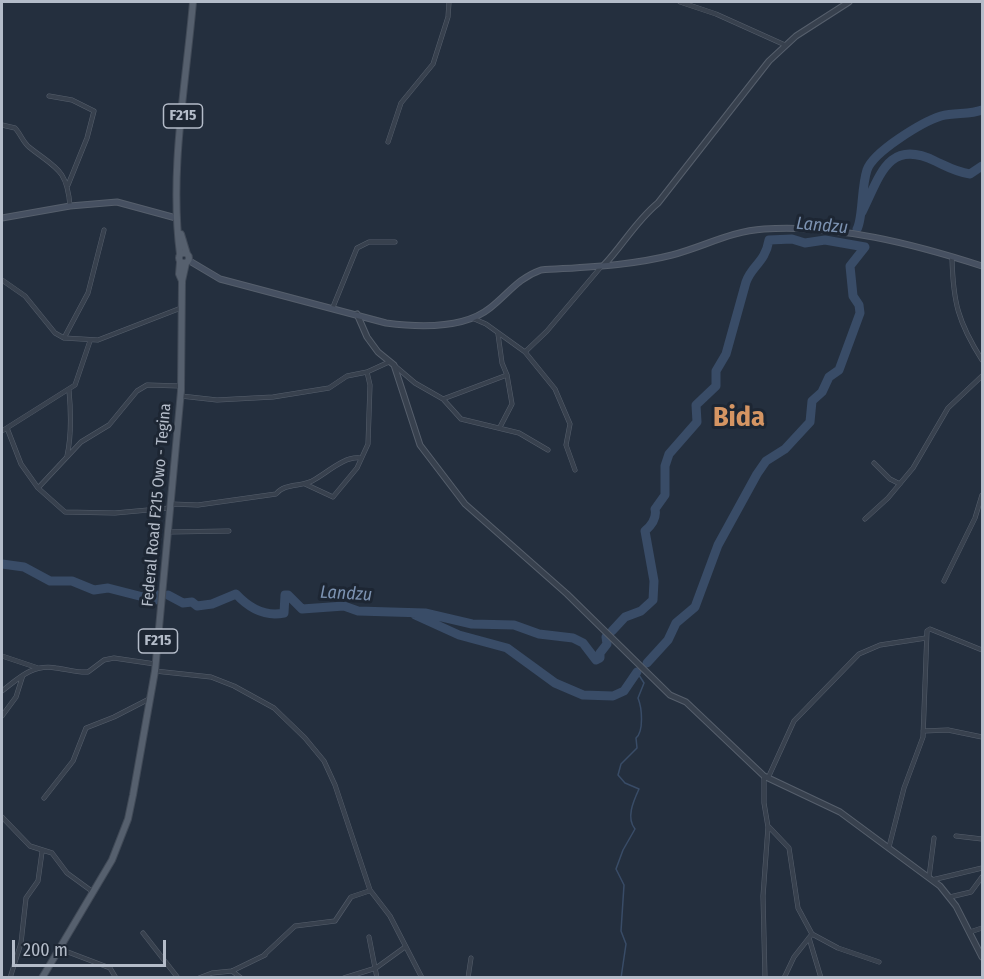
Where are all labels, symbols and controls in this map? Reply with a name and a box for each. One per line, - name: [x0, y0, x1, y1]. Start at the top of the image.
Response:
- road number: F215: [164, 104, 202, 128]
- water label: Landzu: [795, 213, 849, 239]
- district label: Bida: [713, 401, 765, 435]
- street label: Federal Road F215 Owo - Tegina: [139, 403, 175, 607]
- water label: Landzu: [319, 582, 373, 606]
- road number: F215: [138, 629, 178, 653]
- scale bar: [15, 928, 170, 966]
- text: 200 m: [23, 939, 68, 961]

